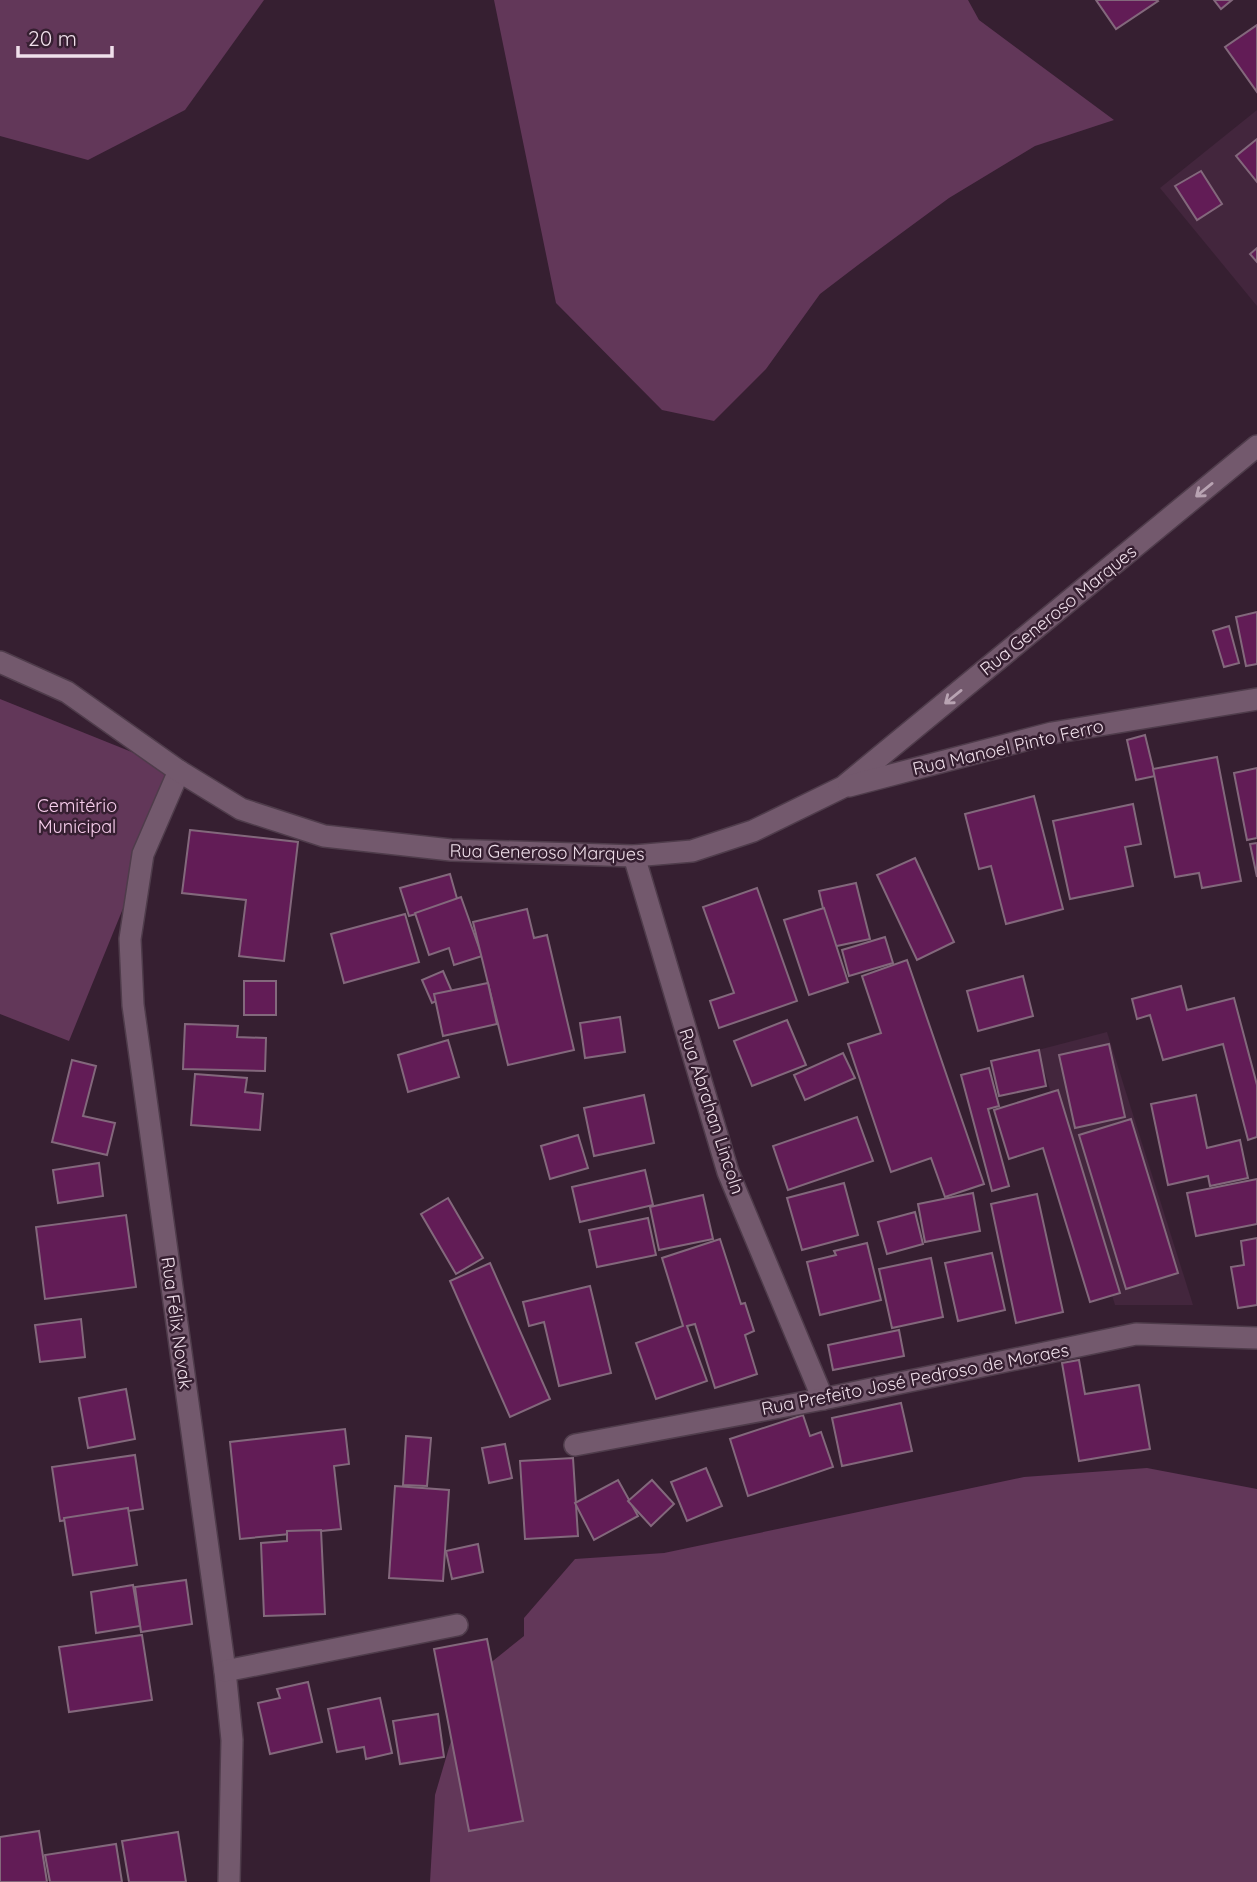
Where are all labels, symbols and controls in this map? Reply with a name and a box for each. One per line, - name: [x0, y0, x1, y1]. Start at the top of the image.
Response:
- scale bar: [18, 14, 112, 58]
- text: 20 m: [28, 25, 77, 51]
- one-way arrow: [1196, 482, 1214, 498]
- street label: Rua Generoso Marques: [975, 540, 1141, 680]
- one-way arrow: [944, 688, 962, 704]
- street label: Rua Manoel Pinto Ferro: [910, 714, 1106, 780]
- park label: Cemitério Municipal: [37, 794, 117, 838]
- street label: Rua Generoso Marques: [449, 839, 645, 865]
- street label: Rua Abrahan Lincoln: [674, 1025, 750, 1197]
- street label: Rua Félix Novak: [156, 1255, 198, 1391]
- street label: Rua Prefeito José Pedroso de Moraes: [759, 1338, 1071, 1420]

